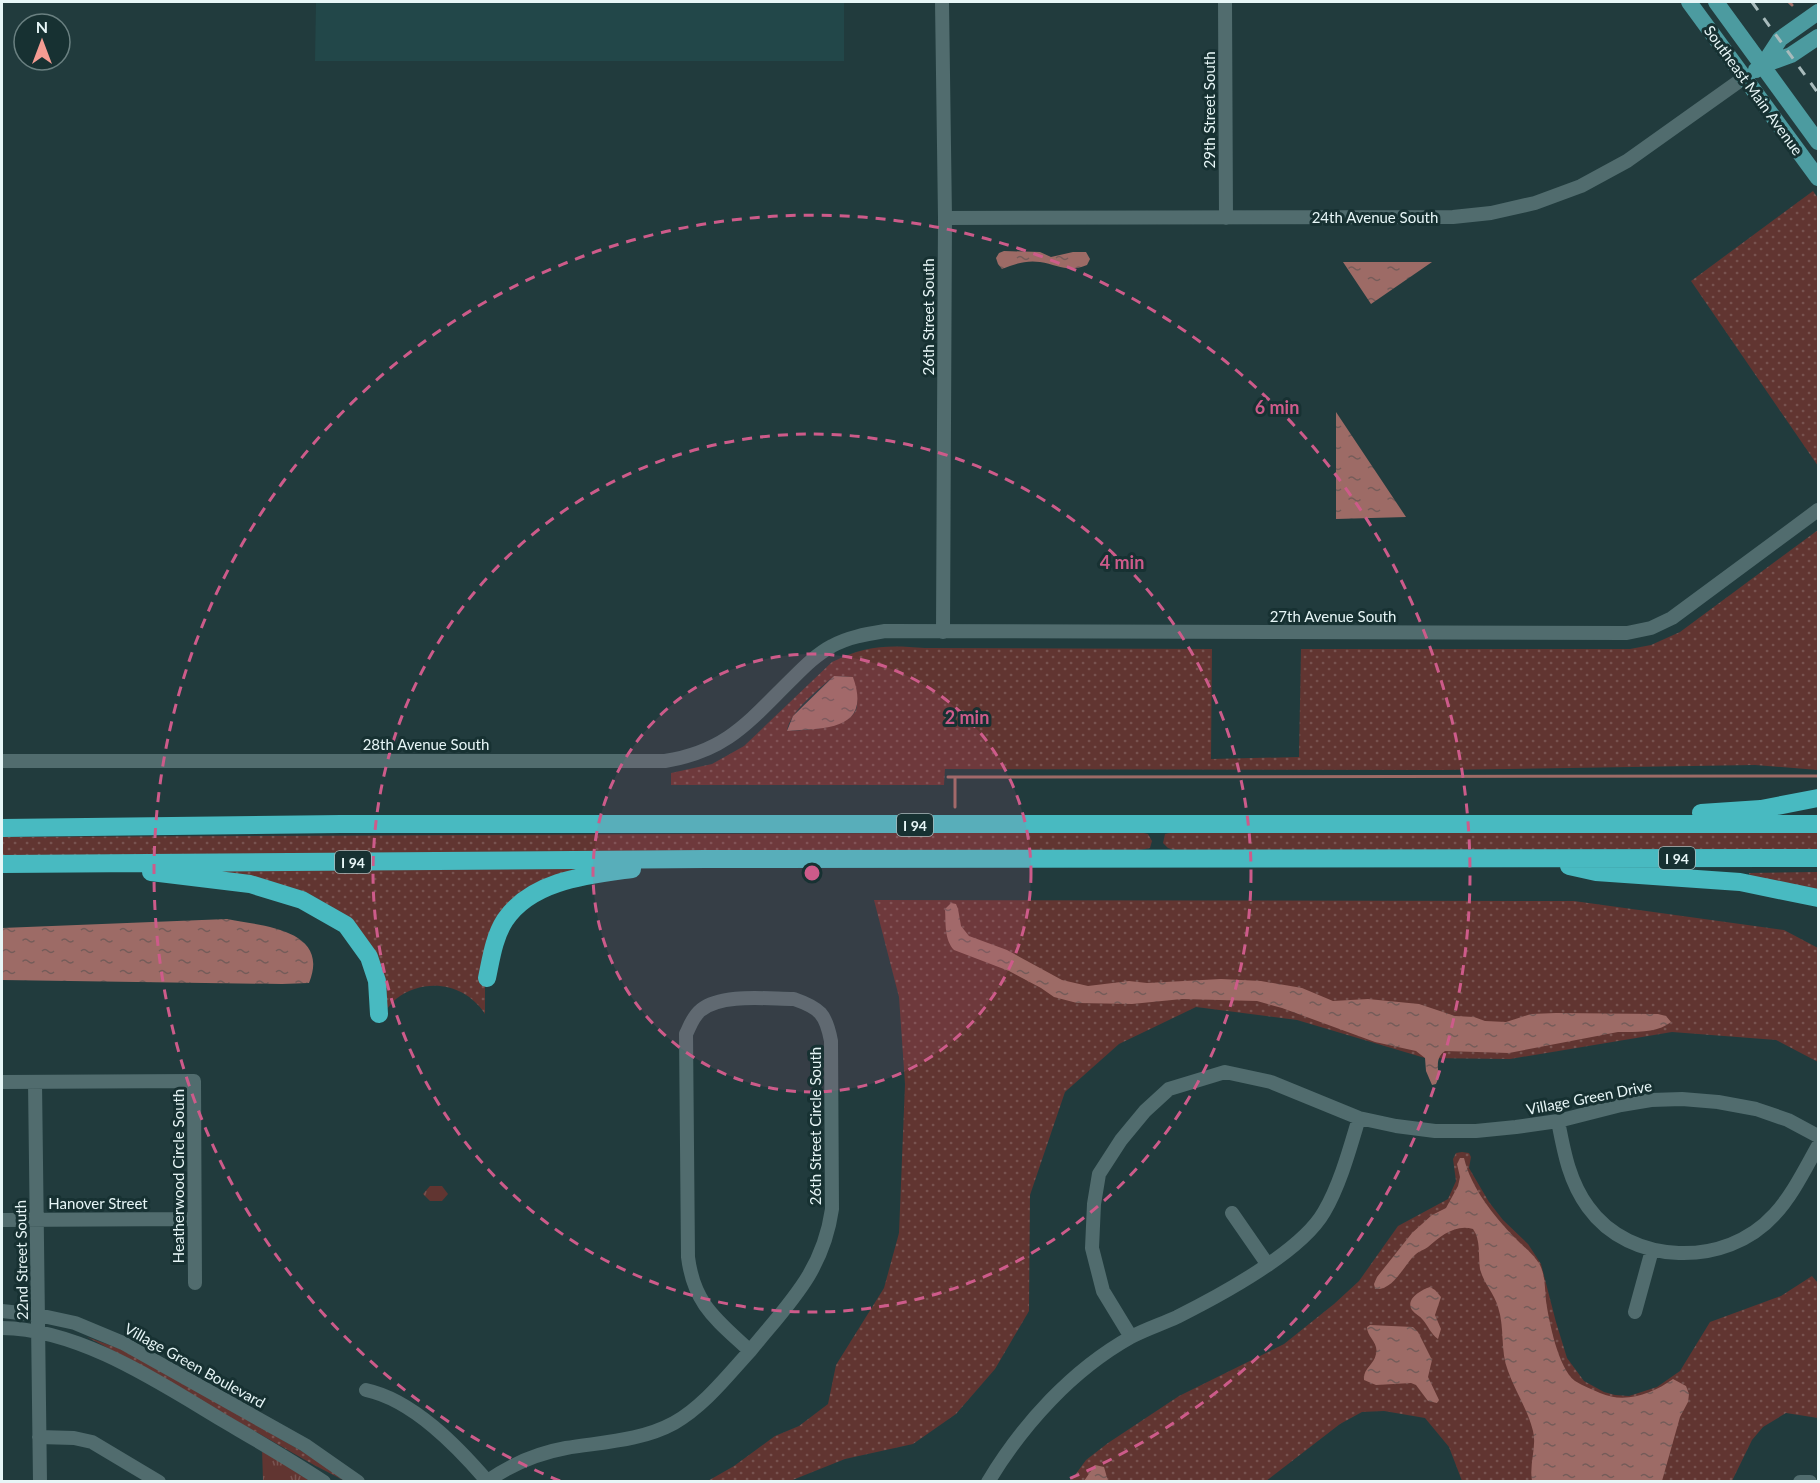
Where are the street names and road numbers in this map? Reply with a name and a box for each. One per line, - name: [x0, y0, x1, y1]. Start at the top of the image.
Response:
- street label: Southeast Main Avenue: [1701, 22, 1807, 158]
- street label: 29th Street South: [1200, 51, 1218, 169]
- street label: 24th Avenue South: [1312, 208, 1438, 226]
- street label: 26th Street South: [919, 258, 937, 376]
- street label: 27th Avenue South: [1270, 607, 1396, 625]
- street label: 28th Avenue South: [363, 735, 489, 753]
- road number: I 94: [897, 814, 933, 836]
- road number: I 94: [1659, 847, 1695, 869]
- road number: I 94: [335, 851, 371, 873]
- street label: 26th Street Circle South: [806, 1047, 824, 1205]
- street label: Village Green Drive: [1525, 1076, 1653, 1118]
- street label: Heatherwood Circle South: [169, 1089, 187, 1263]
- street label: Hanover Street: [48, 1194, 148, 1212]
- street label: 22nd Street South: [11, 1200, 31, 1320]
- street label: Village Green Boulevard: [121, 1319, 269, 1411]

